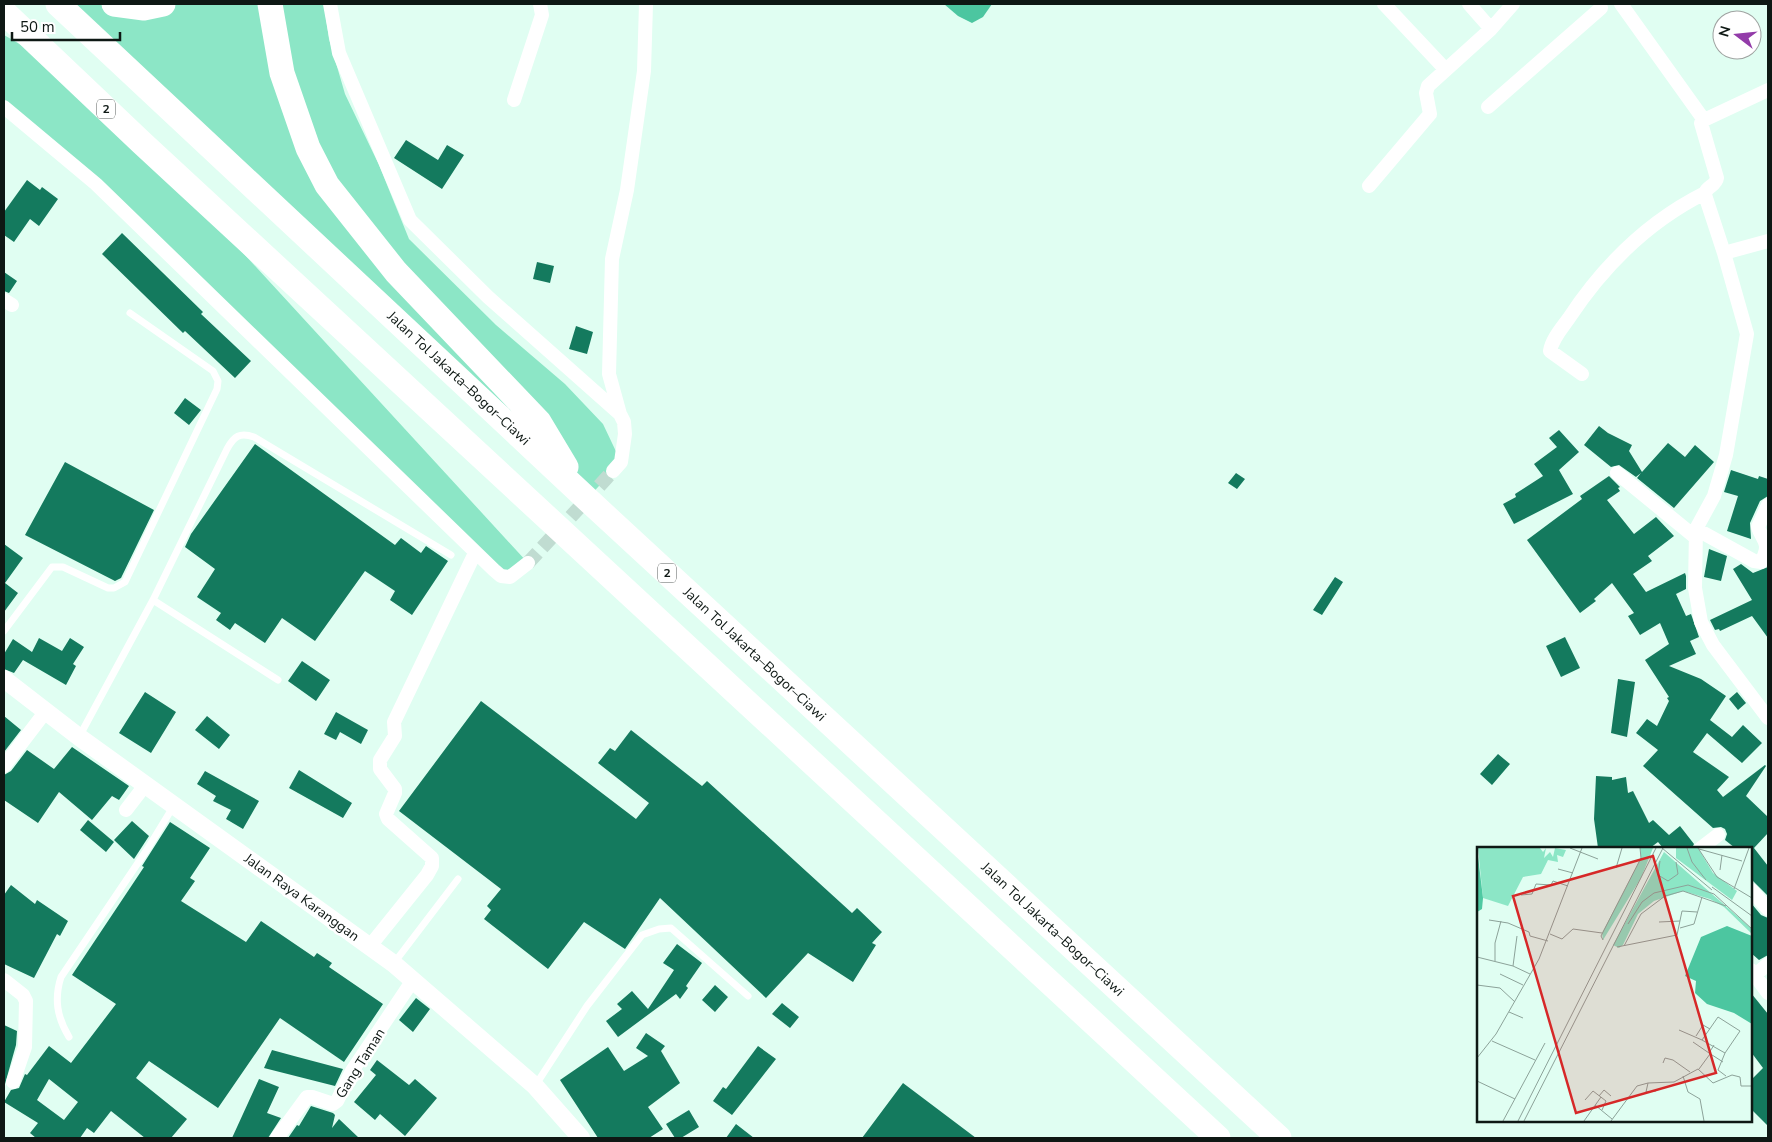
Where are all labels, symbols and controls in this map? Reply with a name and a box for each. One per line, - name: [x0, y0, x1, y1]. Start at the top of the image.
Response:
- scale bar: [12, 10, 120, 42]
- north arrow: [1712, 10, 1762, 60]
- text: 50 m: [20, 17, 55, 37]
- text: N: [1714, 24, 1736, 39]
- road number: 2: [97, 100, 115, 118]
- street label: Jalan Tol Jakarta–Bogor–Ciawi: [382, 306, 534, 450]
- road number: 2: [658, 564, 676, 582]
- street label: Jalan Tol Jakarta–Bogor–Ciawi: [678, 582, 830, 726]
- inset map: [1477, 847, 1752, 1122]
- street label: Jalan Raya Karanggan: [239, 849, 363, 946]
- street label: Jalan Tol Jakarta–Bogor–Ciawi: [976, 857, 1128, 1001]
- street label: Gang Taman: [331, 1025, 390, 1102]

